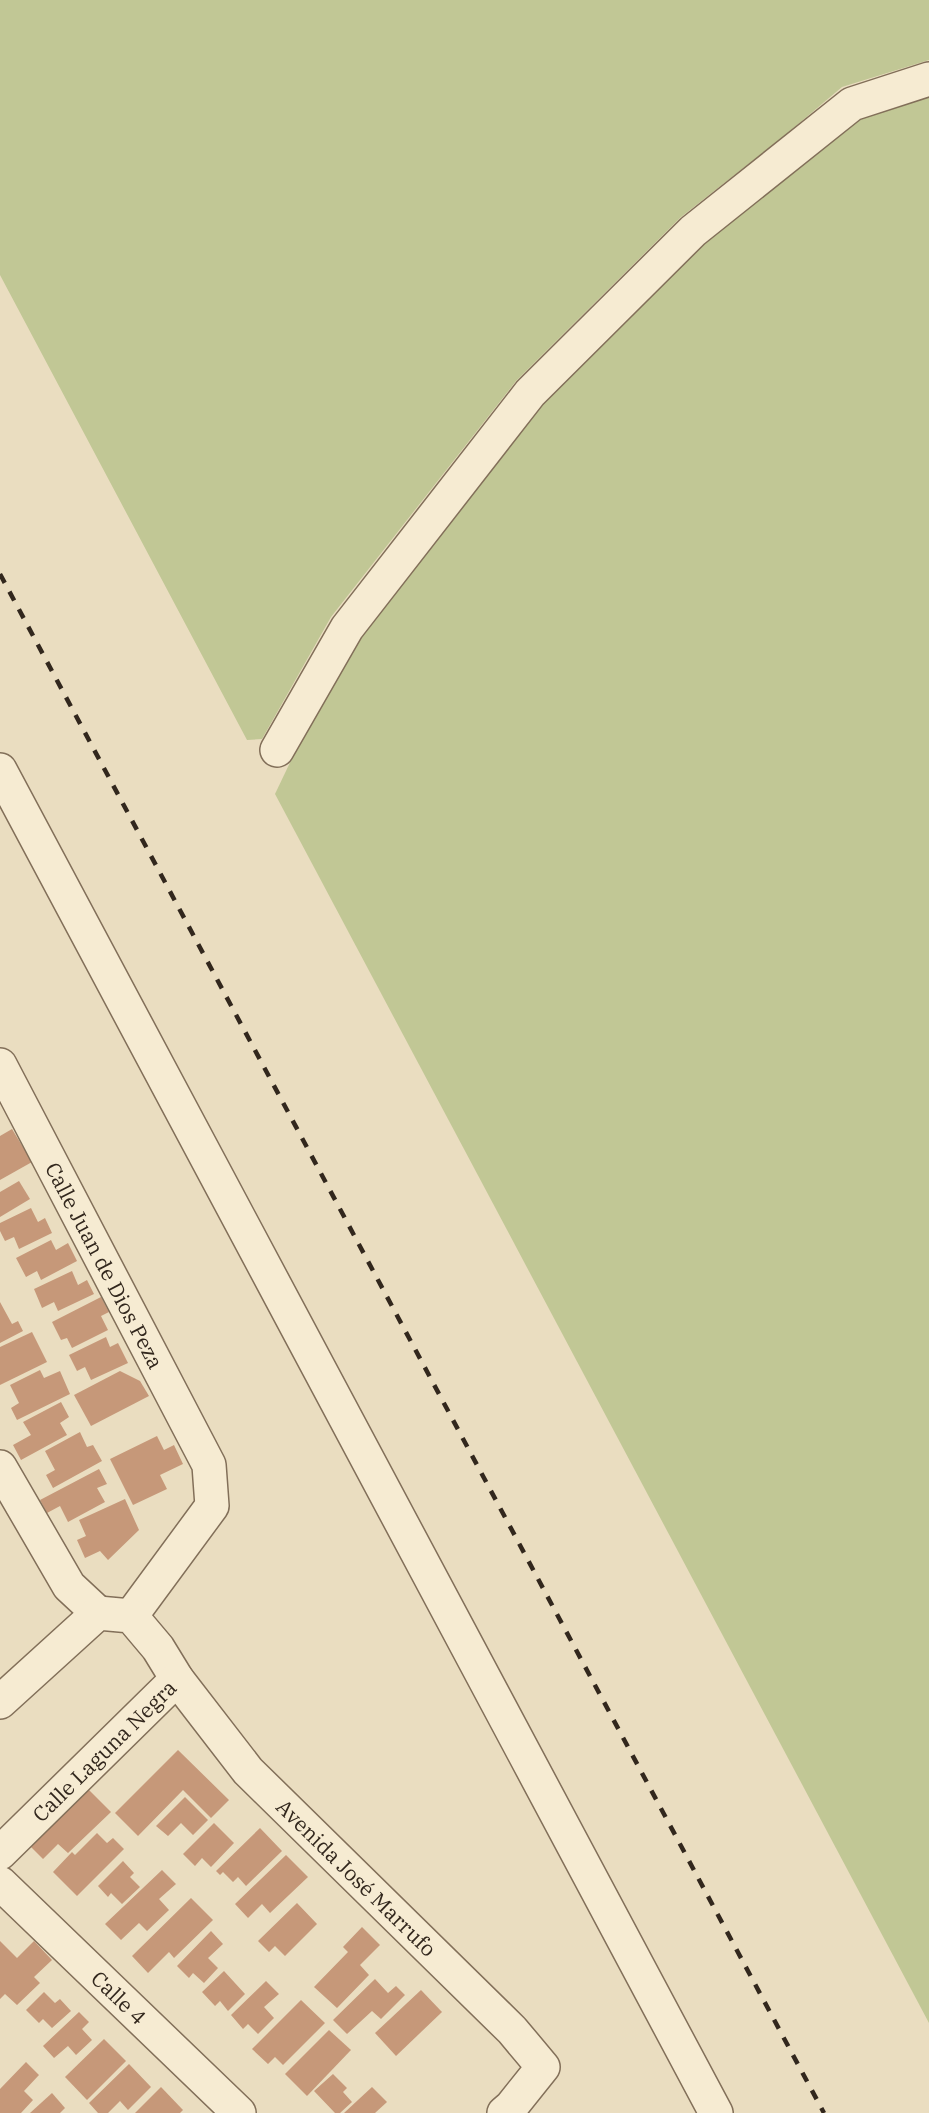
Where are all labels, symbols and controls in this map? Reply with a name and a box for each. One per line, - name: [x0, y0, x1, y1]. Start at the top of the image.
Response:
- street label: Calle Juan de Dios Peza: [39, 1157, 170, 1373]
- street label: Calle Laguna Negra: [26, 1674, 182, 1828]
- street label: Avenida José Marrufo: [270, 1793, 443, 1962]
- street label: Calle 4: [85, 1964, 152, 2030]

